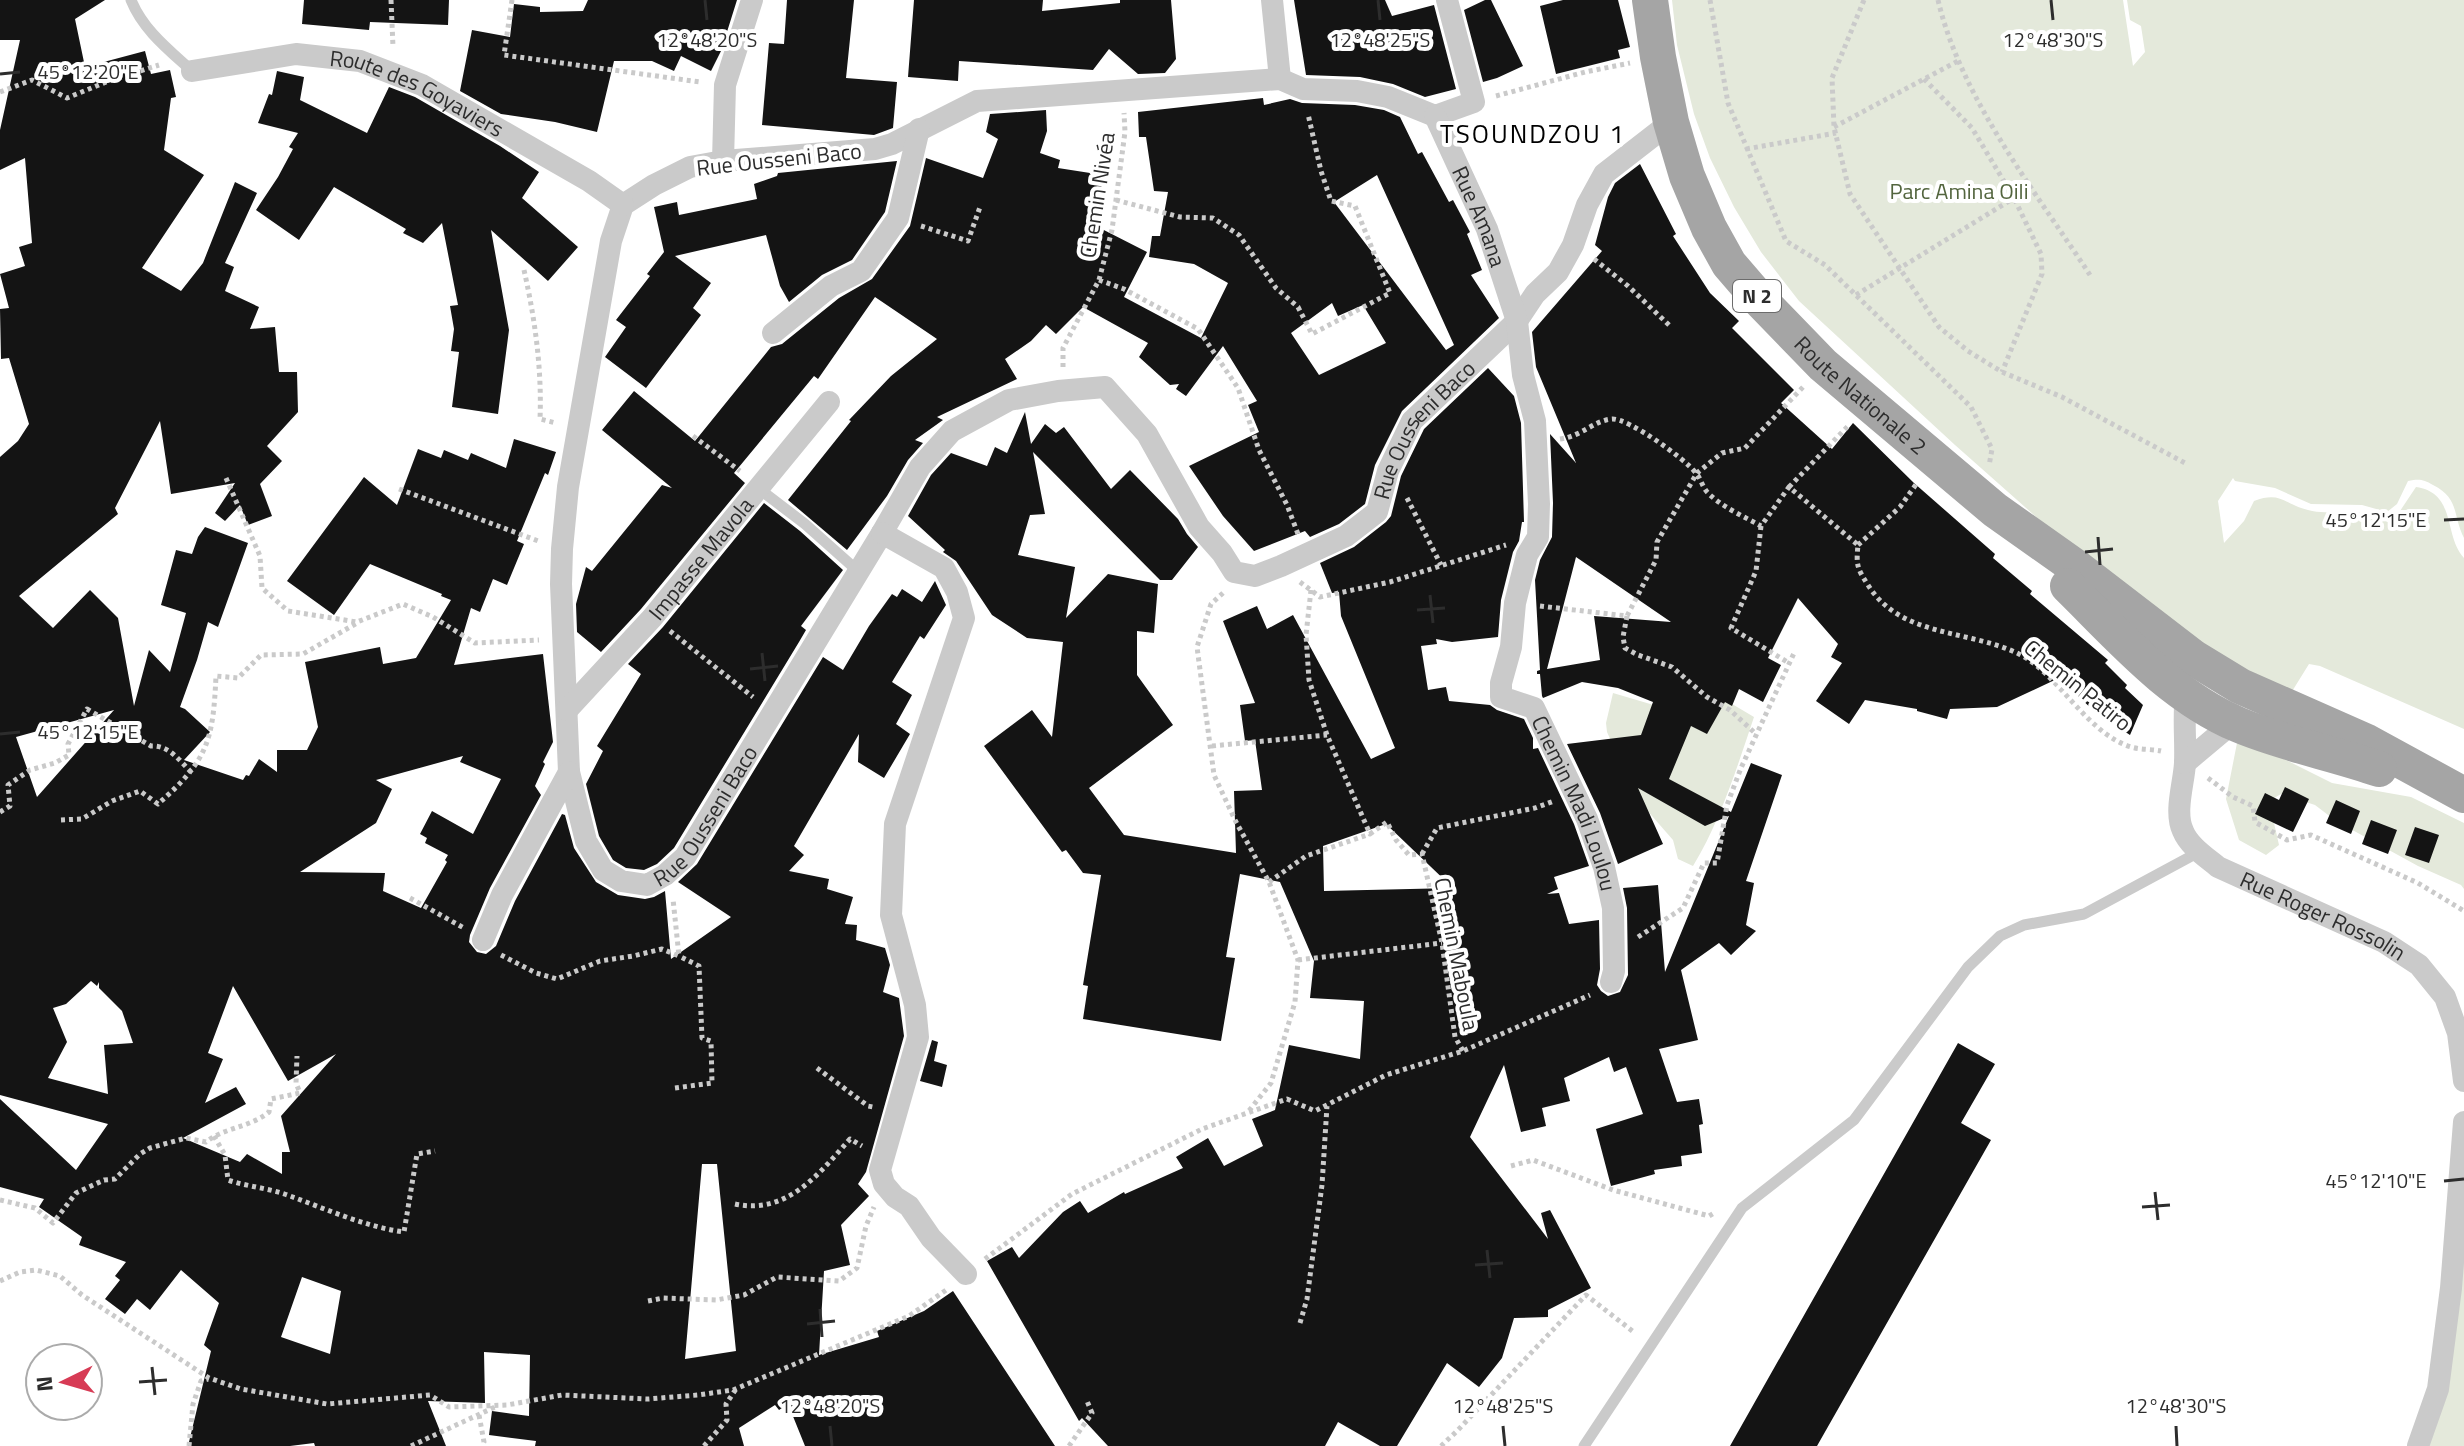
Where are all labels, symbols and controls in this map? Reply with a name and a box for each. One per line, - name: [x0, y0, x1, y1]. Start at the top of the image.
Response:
- text: 12°48'20"S: [657, 24, 757, 55]
- text: 12°48'25"S: [1330, 24, 1430, 55]
- text: 12°48'30"S: [2003, 24, 2103, 55]
- street label: Route des Goyaviers: [328, 41, 510, 146]
- text: 45°12'20"E: [37, 56, 139, 87]
- district label: TSOUNDZOU 1: [1440, 114, 1626, 153]
- street label: Chemin Nivéa: [1070, 130, 1124, 260]
- street label: Rue Ousseni Baco: [695, 133, 863, 185]
- street label: Rue Amana: [1443, 160, 1515, 271]
- park label: Parc Amina Oili: [1889, 174, 2029, 208]
- road number: N 2: [1733, 280, 1781, 312]
- street label: Route Nationale 2: [1786, 328, 1935, 463]
- street label: Rue Ousseni Baco: [1364, 352, 1483, 503]
- street label: Impasse Mavola: [640, 490, 761, 628]
- text: 45°12'15"E: [2325, 504, 2427, 535]
- street label: Chemin Patiro: [2017, 631, 2139, 739]
- street label: Chemin Madi Loulou: [1523, 710, 1626, 894]
- text: 45°12'15"E: [37, 716, 139, 747]
- street label: Rue Ousseni Baco: [647, 739, 766, 895]
- street label: Rue Roger Rossolin: [2234, 862, 2413, 969]
- street label: Chemin Maboula: [1426, 875, 1488, 1033]
- text: 45°12'10"E: [2325, 1165, 2427, 1196]
- north arrow: [24, 1342, 104, 1422]
- text: N: [26, 1375, 62, 1393]
- text: 12°48'20"S: [780, 1390, 880, 1421]
- text: 12°48'25"S: [1453, 1390, 1553, 1421]
- text: 12°48'30"S: [2126, 1390, 2226, 1421]

